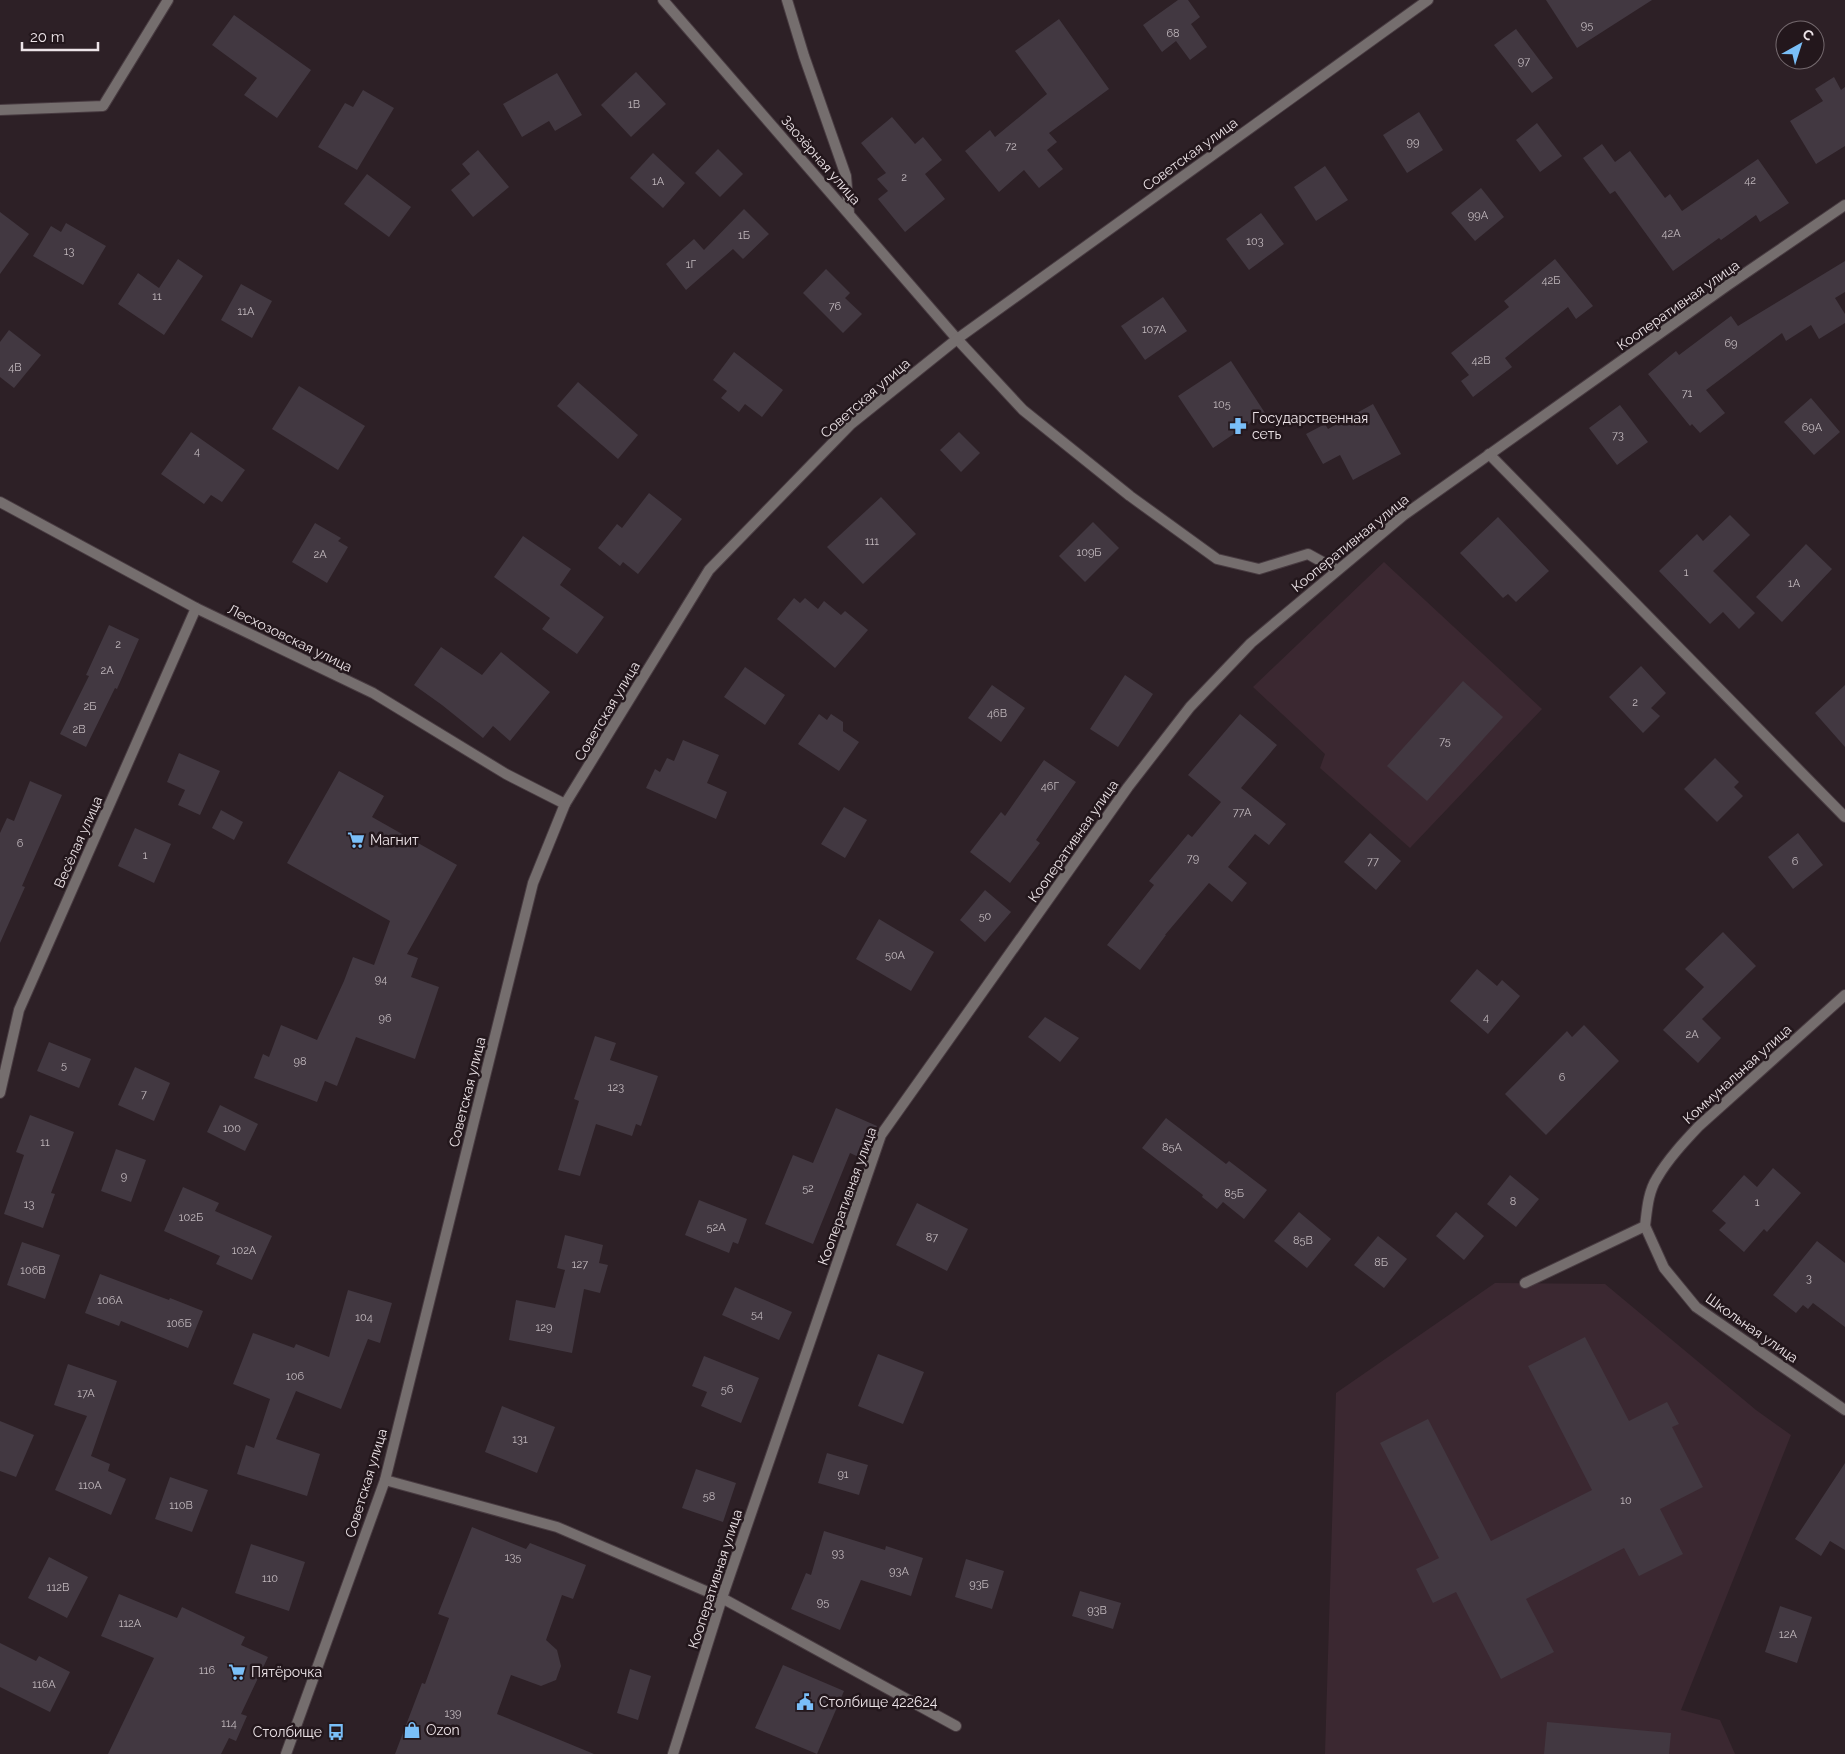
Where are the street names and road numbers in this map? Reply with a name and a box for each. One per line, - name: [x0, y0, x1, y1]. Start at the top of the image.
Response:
- street label: Заозёрная улица: [778, 112, 864, 208]
- street label: Советская улица: [1140, 114, 1240, 194]
- street label: Кооперативная улица: [1614, 257, 1742, 353]
- street label: Советская улица: [817, 355, 913, 441]
- street label: Кооперативная улица: [1288, 491, 1412, 595]
- street label: Лесхозовская улица: [225, 601, 355, 675]
- street label: Советская улица: [571, 658, 643, 764]
- street label: Кооперативная улица: [1025, 777, 1121, 905]
- street label: Весёлая улица: [51, 794, 105, 890]
- street label: Коммунальная улица: [1679, 1021, 1795, 1127]
- street label: Советская улица: [446, 1035, 488, 1149]
- street label: Кооперативная улица: [815, 1125, 879, 1267]
- street label: Школьная улица: [1703, 1290, 1801, 1366]
- street label: Советская улица: [342, 1427, 390, 1539]
- street label: Кооперативная улица: [685, 1507, 745, 1651]

